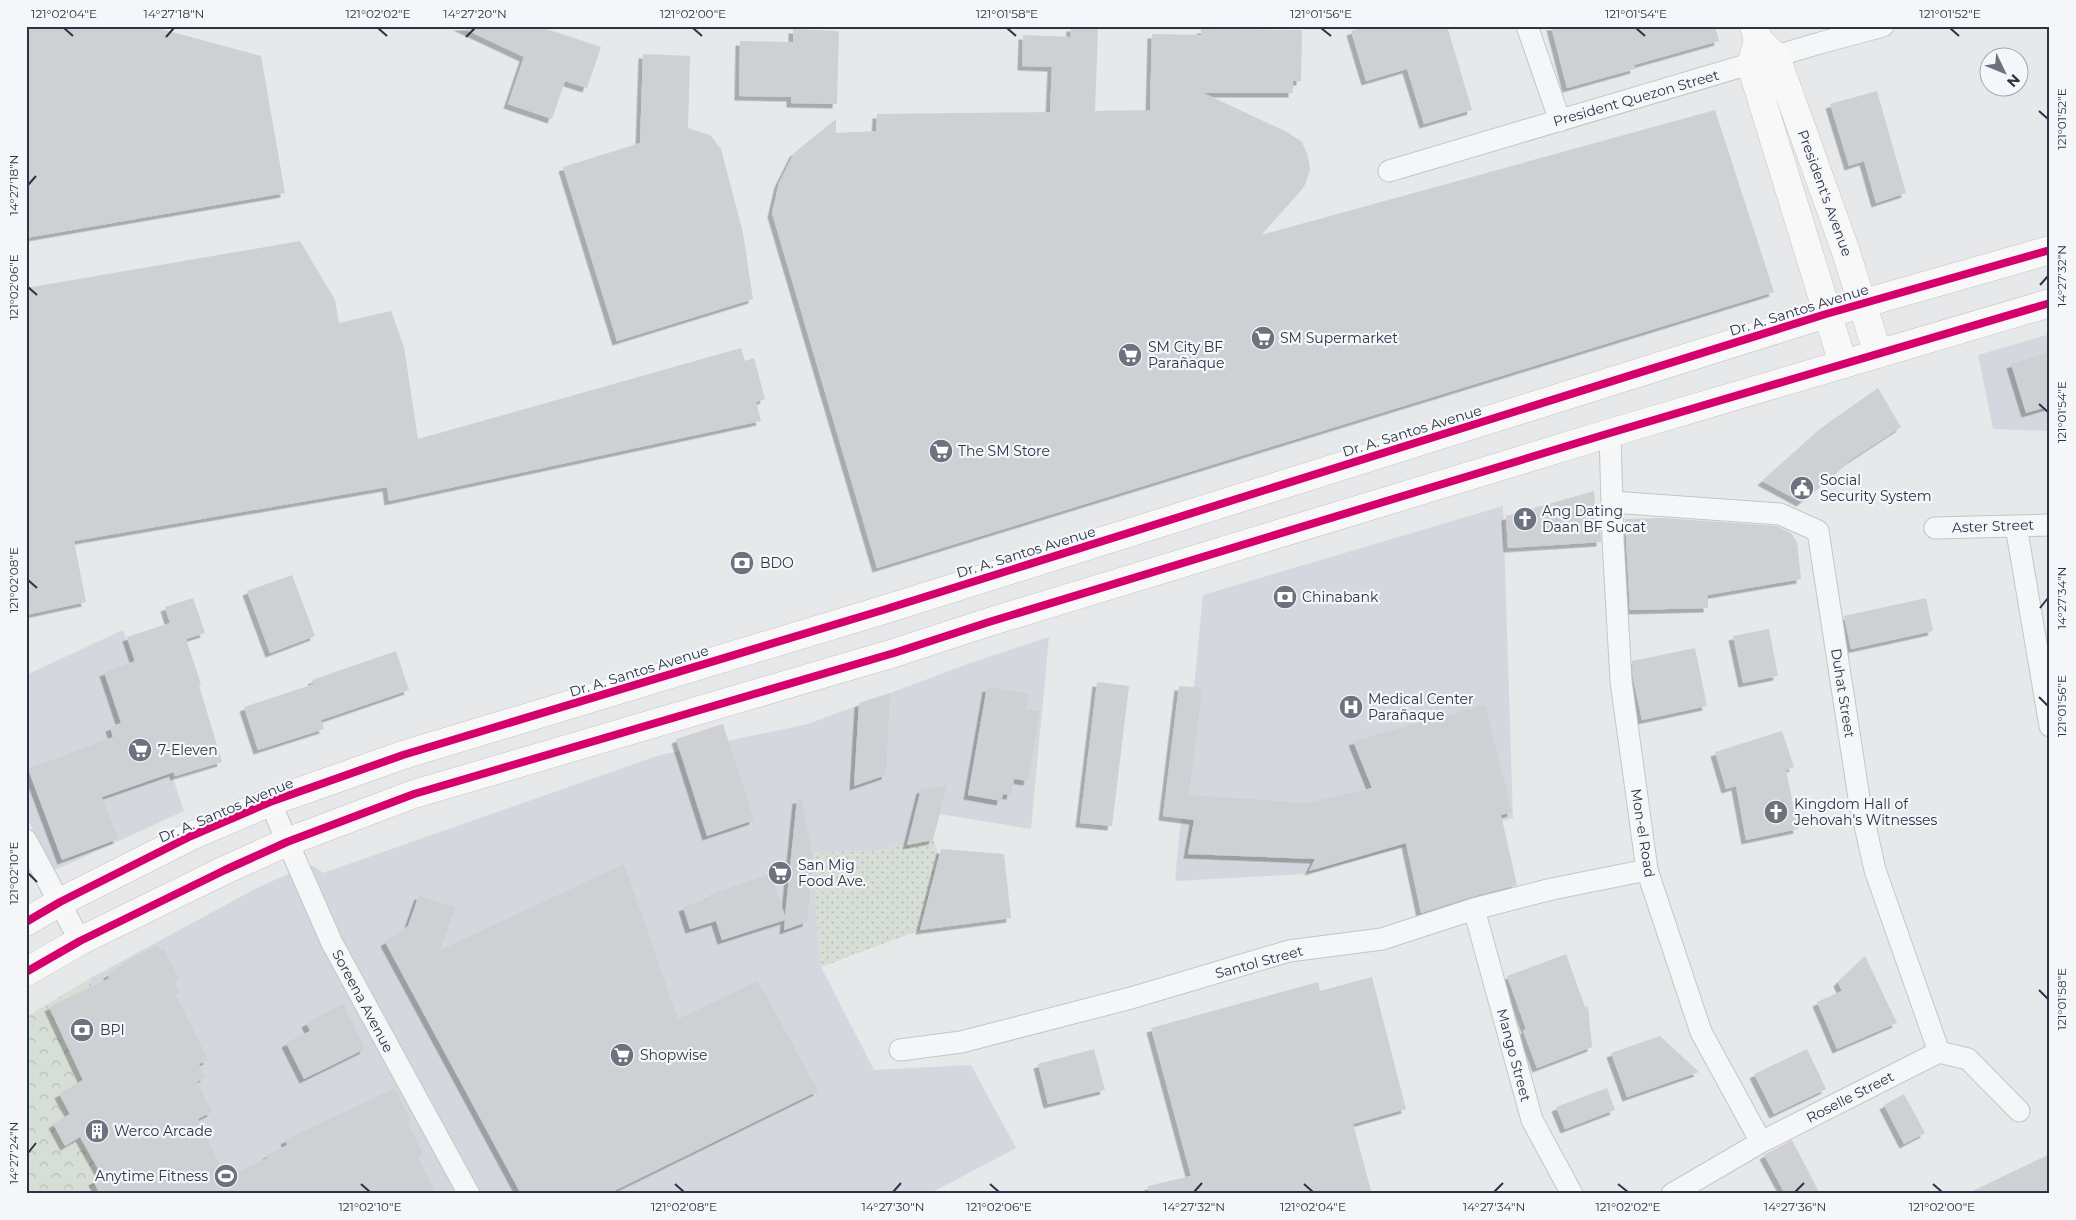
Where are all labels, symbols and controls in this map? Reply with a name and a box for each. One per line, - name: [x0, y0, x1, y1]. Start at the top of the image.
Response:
- text: 121°02'04"E: [31, 6, 97, 21]
- text: 14°27'18"N: [144, 6, 204, 21]
- text: 121°02'02"E: [345, 6, 411, 21]
- text: 14°27'20"N: [443, 6, 507, 21]
- text: 121°02'00"E: [660, 6, 726, 21]
- text: 121°01'58"E: [976, 6, 1038, 21]
- text: 121°01'56"E: [1290, 6, 1352, 21]
- text: 121°01'54"E: [1605, 6, 1667, 21]
- text: 121°01'52"E: [1919, 6, 1981, 21]
- north arrow: [1978, 48, 2028, 98]
- street label: President Quezon Street: [1551, 66, 1721, 130]
- text: N: [2003, 71, 2024, 91]
- text: 121°01'52"E: [2054, 88, 2069, 150]
- street label: President's Avenue: [1794, 127, 1856, 259]
- text: 14°27'18"N: [6, 155, 21, 215]
- text: 14°27'32"N: [2054, 245, 2069, 307]
- text: 121°02'06"E: [6, 254, 21, 320]
- street label: Dr. A. Santos Avenue: [1727, 280, 1871, 340]
- supermarket icon: SM Supermarket: [1250, 325, 1276, 351]
- place label: SM Supermarket: [1280, 329, 1398, 347]
- place label: SM City BF Parañaque: [1148, 338, 1225, 372]
- supermarket icon: SM City BF Parañaque: [1117, 342, 1143, 368]
- text: 121°01'54"E: [2054, 381, 2069, 443]
- street label: Dr. A. Santos Avenue: [1340, 401, 1484, 461]
- supermarket icon: The SM Store: [928, 438, 954, 464]
- place label: The SM Store: [958, 442, 1050, 460]
- place label: Social Security System: [1820, 471, 1932, 505]
- public building icon: Social Security System: [1789, 475, 1815, 501]
- place label: Ang Dating Daan BF Sucat: [1542, 502, 1646, 536]
- church icon: Ang Dating Daan BF Sucat: [1512, 506, 1538, 532]
- street label: Aster Street: [1952, 516, 2035, 536]
- street label: Dr. A. Santos Avenue: [954, 522, 1098, 582]
- text: 121°02'08"E: [6, 547, 21, 613]
- bank icon: BDO: [729, 550, 755, 576]
- place label: BDO: [760, 554, 794, 572]
- text: 14°27'34"N: [2054, 567, 2069, 629]
- bank icon: Chinabank: [1272, 584, 1298, 610]
- place label: Chinabank: [1302, 588, 1379, 606]
- street label: Dr. A. Santos Avenue: [567, 641, 711, 701]
- street label: Duhat Street: [1827, 647, 1859, 739]
- text: 121°01'56"E: [2054, 675, 2069, 737]
- place label: Medical Center Parañaque: [1368, 690, 1474, 724]
- hospital icon: Medical Center Parañaque: [1338, 694, 1364, 720]
- supermarket icon: 7-Eleven: [127, 737, 153, 763]
- place label: 7-Eleven: [158, 741, 218, 759]
- street label: Dr. A. Santos Avenue: [156, 773, 296, 847]
- street label: Mon-el Road: [1627, 787, 1659, 879]
- place label: Kingdom Hall of Jehovah's Witnesses: [1793, 795, 1938, 829]
- church icon: Kingdom Hall of Jehovah's Witnesses: [1763, 799, 1789, 825]
- text: 121°02'10"E: [6, 841, 21, 905]
- place label: San Mig Food Ave.: [798, 856, 866, 890]
- supermarket icon: San Mig Food Ave.: [767, 860, 793, 886]
- street label: Santol Street: [1213, 942, 1305, 982]
- street label: Soreena Avenue: [328, 946, 398, 1056]
- text: 121°01'58"E: [2054, 968, 2069, 1030]
- street label: Mango Street: [1493, 1007, 1535, 1104]
- bank icon: BPI: [69, 1017, 95, 1043]
- place label: BPI: [100, 1021, 125, 1039]
- supermarket icon: Shopwise: [609, 1042, 635, 1068]
- place label: Shopwise: [640, 1046, 708, 1064]
- street label: Roselle Street: [1803, 1067, 1897, 1127]
- building icon: Werco Arcade: [84, 1118, 110, 1144]
- text: 14°27'24"N: [6, 1122, 21, 1184]
- place label: Werco Arcade: [114, 1122, 212, 1140]
- sports icon: Anytime Fitness: [213, 1163, 239, 1189]
- place label: Anytime Fitness: [95, 1167, 208, 1185]
- text: 121°02'10"E: [338, 1199, 402, 1214]
- text: 121°02'08"E: [651, 1199, 717, 1214]
- text: 14°27'30"N: [861, 1199, 925, 1214]
- text: 121°02'06"E: [966, 1199, 1032, 1214]
- text: 14°27'32"N: [1163, 1199, 1225, 1214]
- text: 121°02'04"E: [1280, 1199, 1346, 1214]
- text: 14°27'34"N: [1463, 1199, 1525, 1214]
- text: 121°02'02"E: [1595, 1199, 1661, 1214]
- text: 14°27'36"N: [1764, 1199, 1826, 1214]
- text: 121°02'00"E: [1909, 1199, 1975, 1214]

